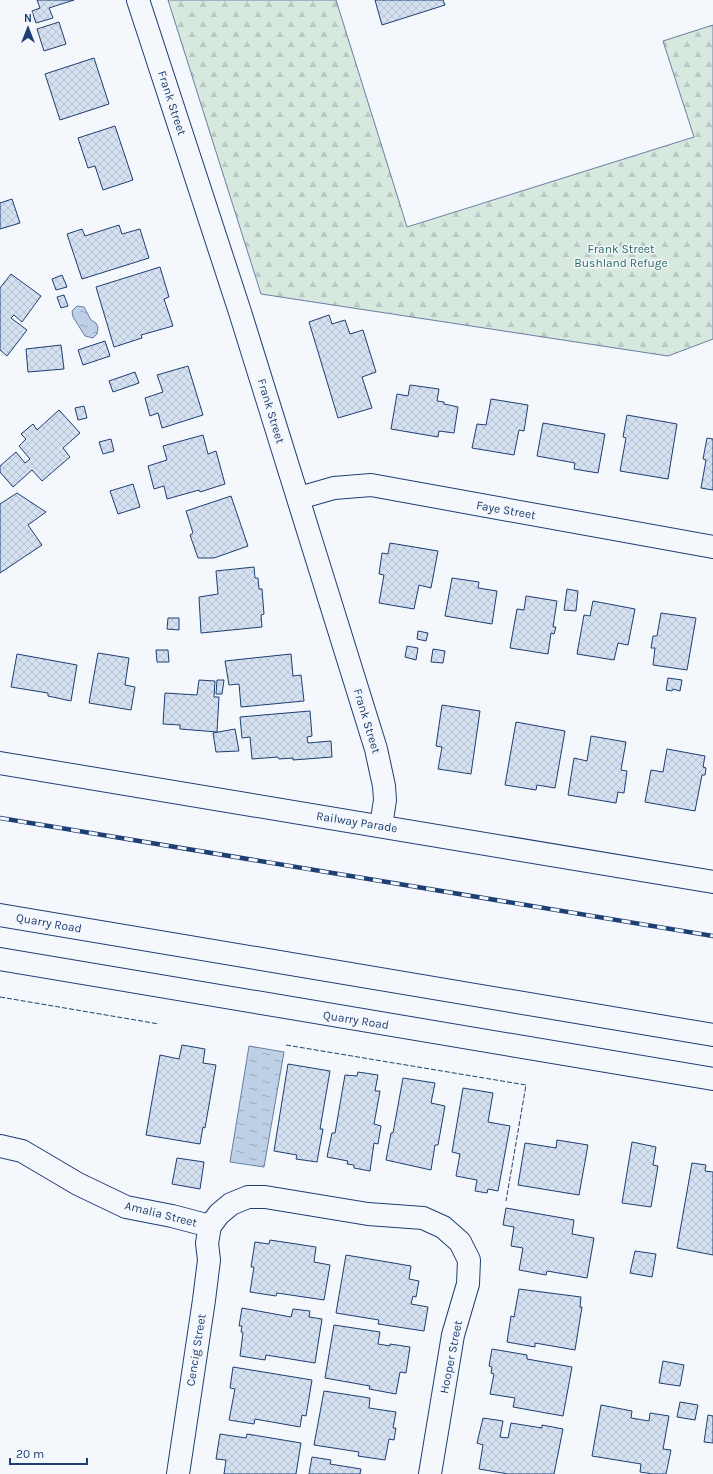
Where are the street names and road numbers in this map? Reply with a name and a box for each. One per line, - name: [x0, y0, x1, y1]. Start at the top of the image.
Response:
- street label: Frank Street: [155, 69, 189, 137]
- street label: Frank Street: [255, 377, 288, 446]
- street label: Faye Street: [475, 498, 537, 522]
- street label: Frank Street: [351, 687, 384, 756]
- street label: Railway Parade: [315, 809, 399, 835]
- street label: Quarry Road: [15, 910, 83, 936]
- street label: Quarry Road: [322, 1008, 390, 1032]
- street label: Amalia Street: [123, 1198, 199, 1230]
- street label: Cencig Street: [183, 1312, 209, 1387]
- street label: Hooper Street: [437, 1319, 465, 1395]

